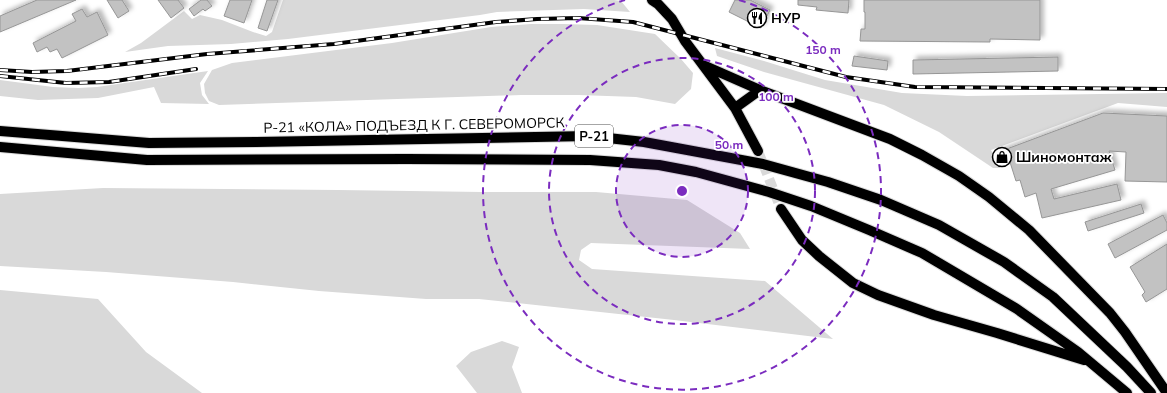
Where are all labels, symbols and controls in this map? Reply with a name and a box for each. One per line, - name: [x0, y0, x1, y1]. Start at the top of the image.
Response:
- restaurant icon: НУР: [746, 7, 768, 29]
- place label: НУР: [771, 9, 801, 27]
- text: 150 m: [805, 42, 841, 57]
- text: 100 m: [758, 89, 794, 104]
- street label: Р-21 «КОЛА» ПОДЪЕЗД К Г. СЕВЕРОМОРСК: [263, 113, 566, 137]
- road number: Р-21: [575, 125, 613, 147]
- text: 50 m: [715, 137, 743, 152]
- shop icon: Шиномонтаж: [991, 146, 1013, 168]
- place label: Шиномонтаж: [1016, 148, 1112, 166]
- centre of rings: [675, 184, 689, 198]

